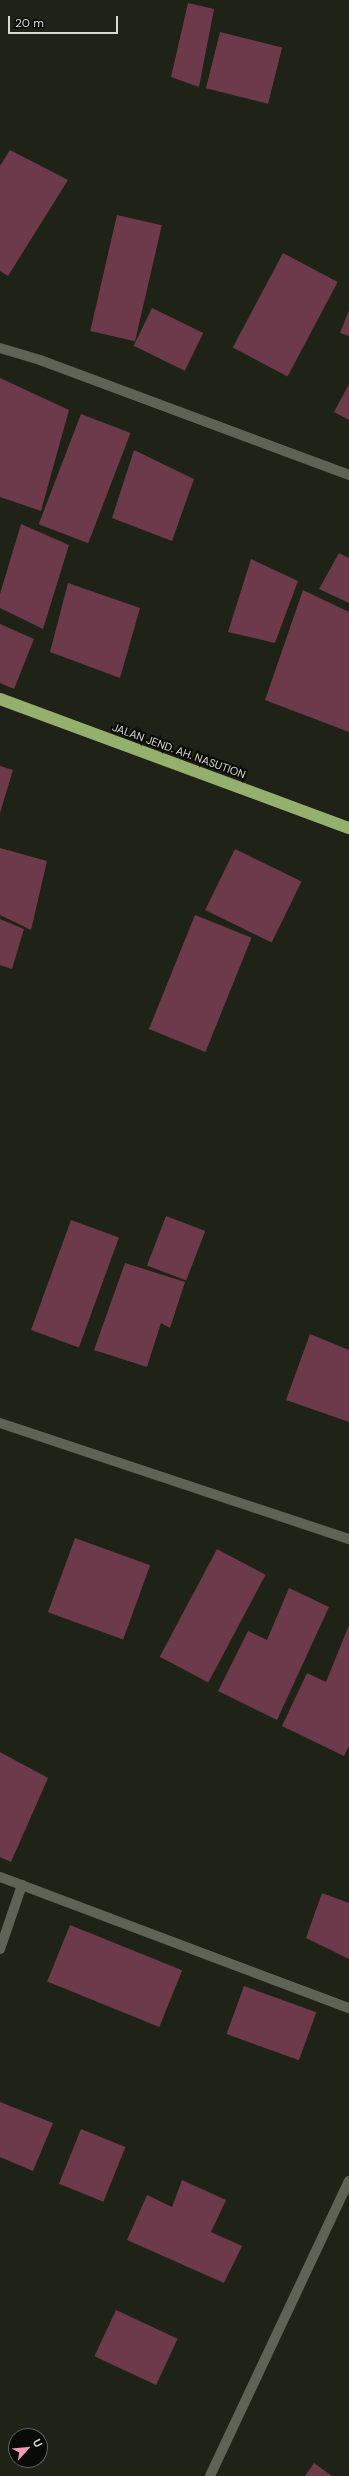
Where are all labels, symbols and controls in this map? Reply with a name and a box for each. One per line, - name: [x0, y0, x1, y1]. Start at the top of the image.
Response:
- scale bar: [10, 8, 120, 34]
- text: 20 m: [15, 15, 44, 31]
- street label: JALAN JEND. AH. NASUTION: [110, 721, 248, 781]
- north arrow: [8, 2428, 48, 2468]
- text: U: [30, 2436, 46, 2450]

